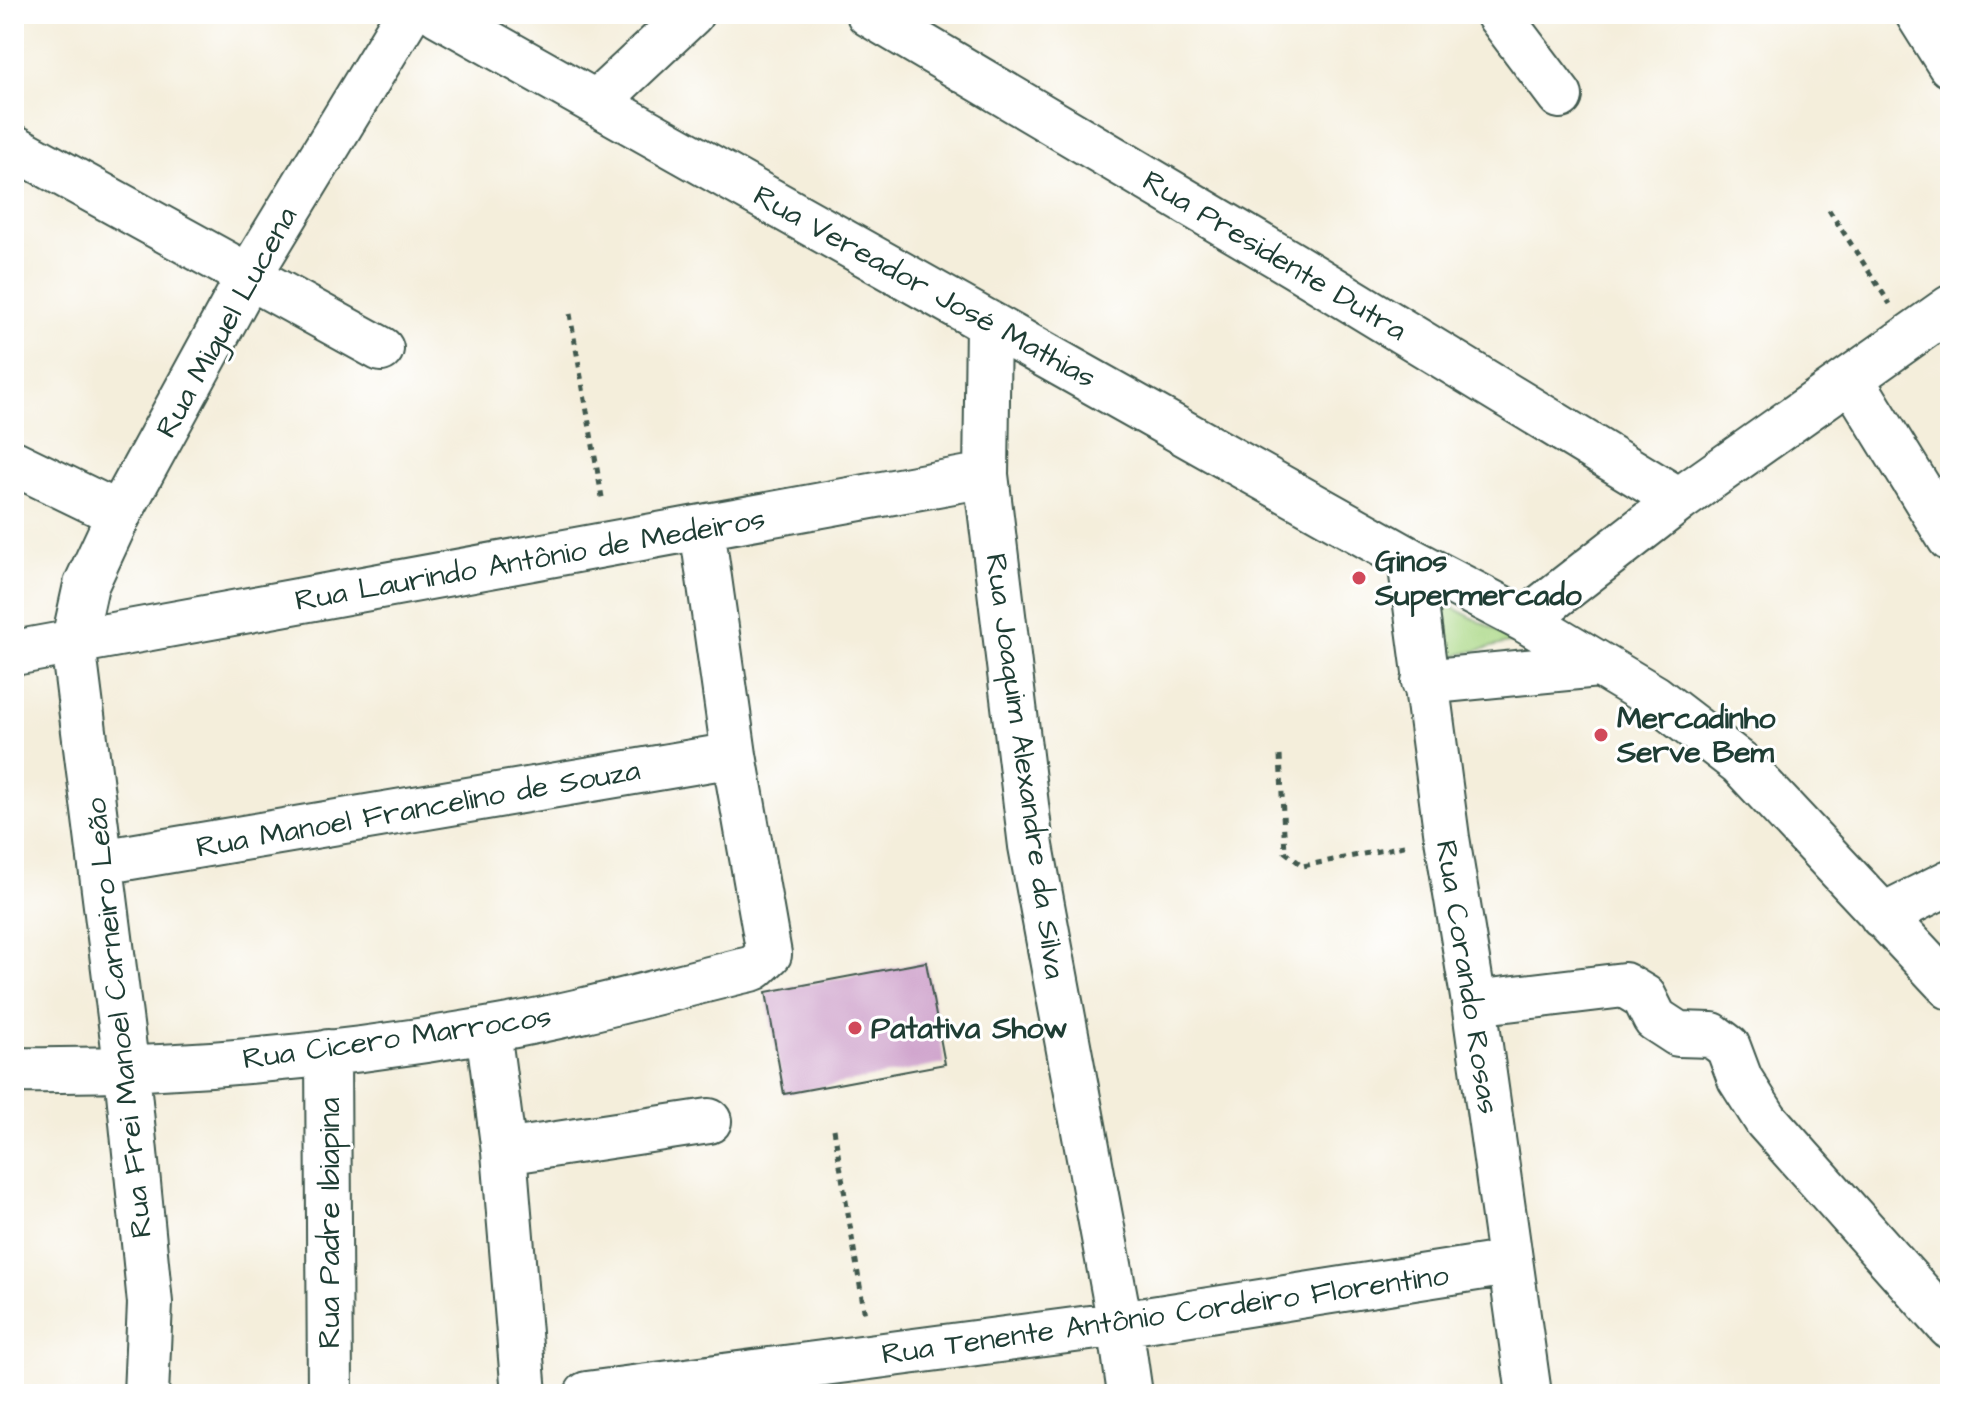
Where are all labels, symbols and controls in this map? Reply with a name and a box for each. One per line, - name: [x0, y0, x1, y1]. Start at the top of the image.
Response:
- street label: Rua Presidente Dutra: [1135, 160, 1414, 351]
- street label: Rua Vereador José Mathias: [746, 175, 1103, 399]
- street label: Rua Miguel Lucena: [146, 199, 309, 446]
- street label: Rua Laurindo Antônio de Medeiros: [292, 498, 768, 622]
- place label: Ginos Supermercado: [1374, 541, 1582, 618]
- street label: Rua Joaquim Alexandre da Silva: [974, 551, 1076, 982]
- marker: Ginos Supermercado: [1350, 569, 1368, 587]
- place label: Mercadinho Serve Bem: [1616, 698, 1776, 774]
- marker: Mercadinho Serve Bem: [1592, 726, 1610, 744]
- street label: Rua Manoel Francelino de Souza: [193, 749, 643, 869]
- street label: Rua Frei Manoel Carneiro Leão: [75, 796, 163, 1240]
- street label: Rua Corando Rosas: [1425, 837, 1509, 1117]
- street label: Rua Cicero Marrocos: [240, 996, 554, 1080]
- place label: Patativa Show: [871, 1008, 1068, 1050]
- marker: Patativa Show: [846, 1019, 864, 1037]
- street label: Rua Padre Ibiapina: [309, 1097, 351, 1349]
- street label: Rua Tenente Antônio Cordeiro Florentino: [879, 1254, 1451, 1376]

